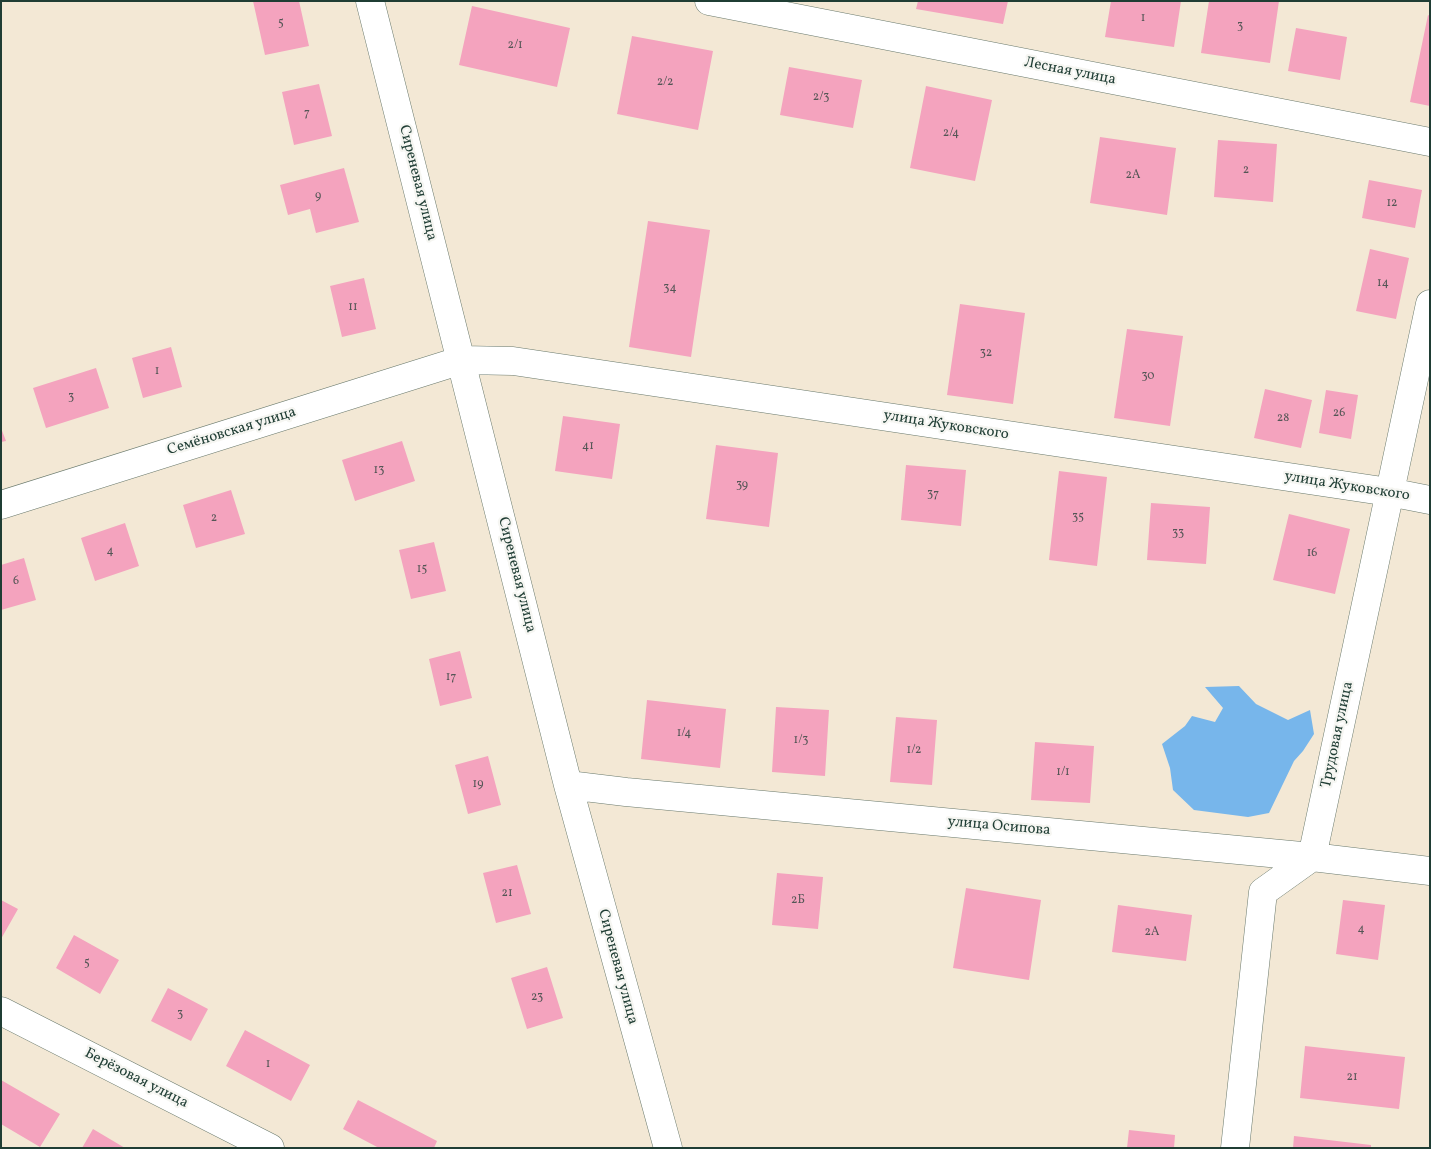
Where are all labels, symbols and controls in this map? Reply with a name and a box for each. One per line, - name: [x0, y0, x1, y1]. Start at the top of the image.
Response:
- house number: 1: [1141, 12, 1145, 26]
- house number: 5: [278, 17, 284, 31]
- house number: 3: [1237, 20, 1243, 34]
- house number: 2/1: [507, 39, 523, 53]
- street label: Лесная улица: [1023, 54, 1117, 90]
- house number: 2/2: [657, 76, 673, 90]
- house number: 2/3: [813, 91, 829, 105]
- house number: 7: [304, 107, 310, 121]
- street label: Сиреневая улица: [394, 123, 440, 243]
- house number: 2/4: [943, 127, 959, 141]
- house number: 2: [1243, 164, 1249, 178]
- house number: 2А: [1126, 169, 1140, 183]
- house number: 9: [315, 190, 321, 204]
- house number: 12: [1386, 197, 1398, 211]
- house number: 14: [1377, 277, 1389, 291]
- house number: 34: [663, 282, 677, 296]
- house number: 11: [348, 301, 358, 315]
- house number: 32: [980, 347, 992, 361]
- house number: 1: [155, 365, 159, 379]
- house number: 30: [1141, 370, 1155, 384]
- house number: 3: [68, 391, 74, 405]
- street label: Семёновская улица: [165, 404, 299, 460]
- street label: улица Жуковского: [882, 407, 1010, 445]
- house number: 26: [1333, 407, 1345, 421]
- house number: 28: [1277, 412, 1289, 426]
- house number: 41: [582, 440, 594, 454]
- house number: 13: [374, 464, 384, 478]
- street label: улица Жуковского: [1283, 468, 1411, 506]
- house number: 39: [736, 479, 748, 493]
- house number: 37: [927, 488, 939, 502]
- house number: 35: [1072, 511, 1084, 525]
- house number: 2: [211, 512, 217, 526]
- street label: Сиреневая улица: [493, 515, 539, 635]
- house number: 33: [1172, 527, 1184, 541]
- house number: 4: [106, 545, 114, 559]
- house number: 16: [1307, 547, 1317, 561]
- house number: 15: [417, 563, 427, 577]
- house number: 6: [13, 575, 19, 589]
- house number: 17: [446, 671, 456, 685]
- street label: Трудовая улица: [1318, 680, 1358, 790]
- house number: 1/4: [677, 727, 691, 741]
- house number: 1/3: [794, 734, 808, 748]
- house number: 1/2: [907, 744, 921, 758]
- house number: 1/1: [1056, 766, 1070, 780]
- house number: 19: [473, 778, 483, 792]
- street label: улица Осипова: [947, 814, 1051, 840]
- house number: 21: [501, 887, 513, 901]
- house number: 2Б: [791, 894, 805, 908]
- street label: Сиреневая улица: [593, 907, 641, 1027]
- house number: 4: [1357, 923, 1365, 937]
- house number: 2А: [1145, 926, 1159, 940]
- house number: 5: [84, 957, 90, 971]
- house number: 23: [531, 991, 543, 1005]
- house number: 3: [177, 1008, 183, 1022]
- street label: Берёзовая улица: [81, 1045, 191, 1113]
- house number: 1: [266, 1058, 270, 1072]
- house number: 21: [1346, 1071, 1358, 1085]

